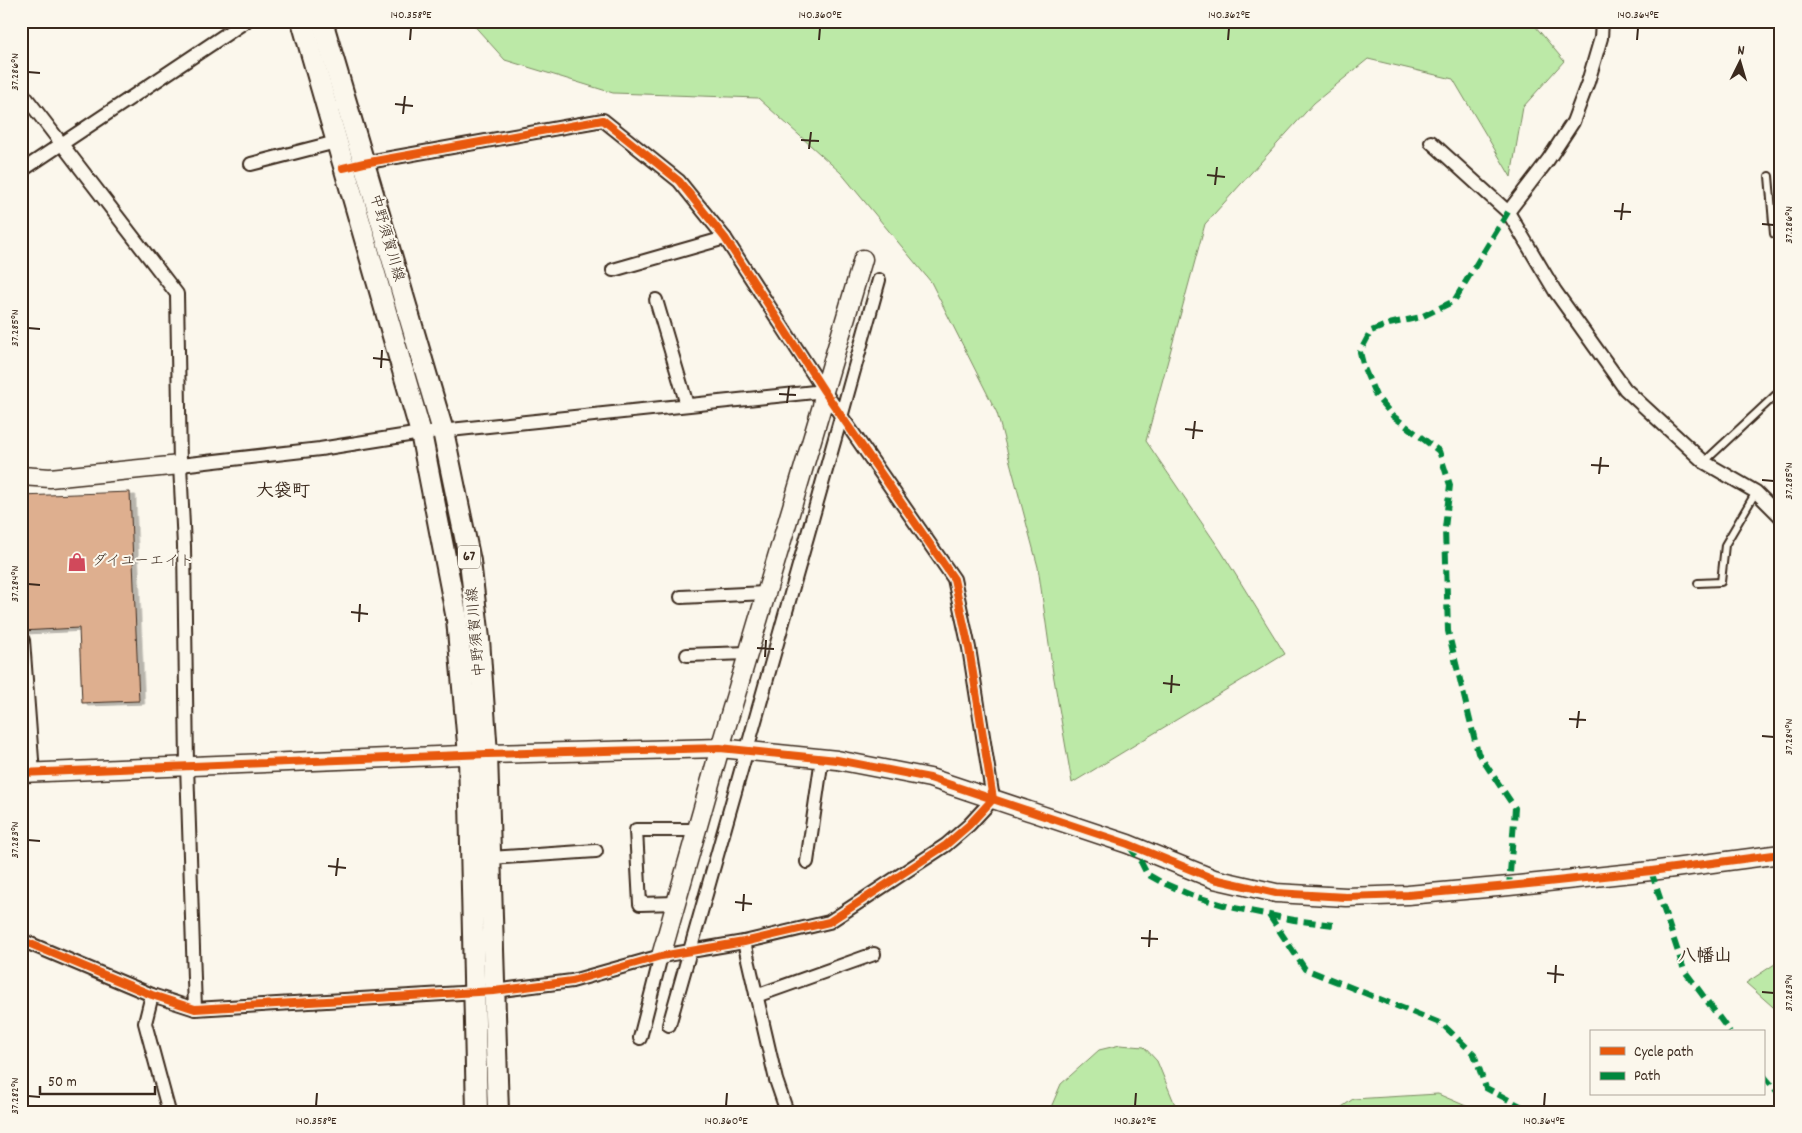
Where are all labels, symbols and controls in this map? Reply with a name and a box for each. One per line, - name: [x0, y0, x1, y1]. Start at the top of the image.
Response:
- text: 140.358°E: [390, 7, 432, 24]
- text: 140.360°E: [798, 7, 842, 24]
- text: 140.362°E: [1208, 7, 1250, 24]
- text: 140.364°E: [1617, 7, 1659, 24]
- north arrow: [1714, 38, 1764, 88]
- text: N: [1737, 41, 1745, 61]
- text: 37.286°N: [7, 53, 24, 91]
- street label: 中野須賀川線: [363, 192, 409, 284]
- text: 37.286°N: [1781, 206, 1798, 244]
- text: 37.285°N: [7, 309, 24, 347]
- text: 37.285°N: [1781, 462, 1798, 500]
- district label: 大袋町: [256, 480, 310, 505]
- road number: 67: [458, 546, 480, 568]
- shop icon: ダイユーエイト: [66, 551, 88, 573]
- place label: ダイユーエイト: [92, 551, 194, 573]
- text: 37.284°N: [7, 566, 24, 602]
- street label: 中野須賀川線: [462, 586, 492, 678]
- text: 37.284°N: [1781, 719, 1798, 755]
- text: 37.283°N: [7, 821, 24, 859]
- district label: 八幡山: [1678, 945, 1732, 970]
- text: 37.283°N: [1781, 974, 1798, 1012]
- legend: [1590, 1030, 1764, 1096]
- text: Cycle path: [1634, 1042, 1694, 1064]
- scale bar: [40, 1063, 155, 1095]
- text: Path: [1634, 1066, 1660, 1088]
- text: 50 m: [48, 1072, 77, 1094]
- text: 37.282°N: [7, 1077, 24, 1115]
- text: 140.358°E: [295, 1113, 337, 1130]
- text: 140.360°E: [704, 1113, 748, 1130]
- text: 140.362°E: [1114, 1113, 1156, 1130]
- text: 140.364°E: [1523, 1113, 1565, 1130]

